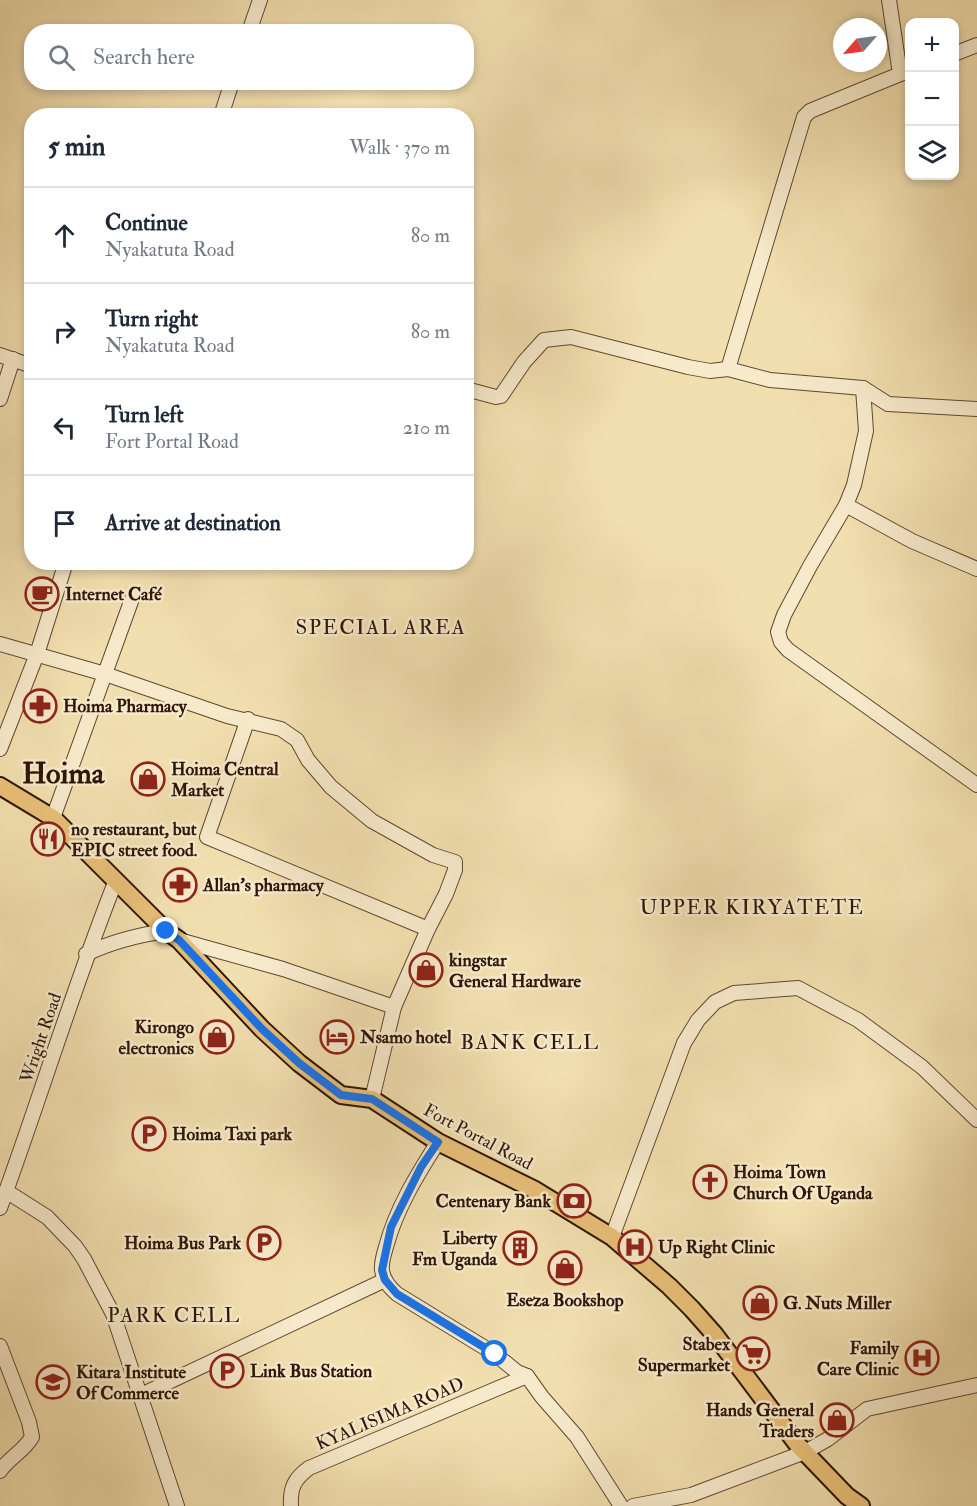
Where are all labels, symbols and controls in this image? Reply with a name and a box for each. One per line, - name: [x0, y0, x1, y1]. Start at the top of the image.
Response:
- north arrow: [833, 18, 887, 72]
- map controls: [905, 18, 959, 180]
- button: +: [905, 18, 959, 72]
- search box: [24, 24, 474, 90]
- icon: search: [45, 41, 78, 74]
- text: Search here: [93, 43, 195, 71]
- button: −: [905, 72, 959, 126]
- button: layers: [905, 126, 959, 180]
- text: 5 min: [48, 131, 105, 163]
- text: Walk · 370 m: [349, 135, 450, 160]
- text: Continue: [105, 209, 188, 237]
- icon: ahead: [48, 219, 81, 252]
- text: 80 m: [411, 223, 450, 248]
- text: Nyakatuta Road: [105, 237, 235, 262]
- text: Turn right: [105, 305, 198, 333]
- icon: right: [48, 315, 81, 348]
- text: 80 m: [411, 319, 450, 344]
- text: Nyakatuta Road: [105, 333, 235, 358]
- text: Turn left: [105, 401, 184, 429]
- icon: left: [48, 411, 81, 444]
- text: 210 m: [403, 415, 450, 440]
- text: Fort Portal Road: [105, 429, 239, 454]
- icon: arrive: [48, 507, 81, 540]
- text: Arrive at destination: [105, 509, 281, 537]
- cafe icon: Internet Café: [24, 576, 60, 612]
- place label: Internet Café: [65, 583, 162, 606]
- district label: SPECIAL AREA: [296, 614, 466, 641]
- pharmacy icon: Hoima Pharmacy: [22, 688, 58, 724]
- place label: Hoima Pharmacy: [63, 695, 188, 718]
- district label: Hoima: [22, 755, 106, 792]
- place label: Hoima Central Market: [170, 758, 279, 802]
- shop icon: Hoima Central Market: [130, 761, 166, 797]
- place label: no restaurant, but EPIC street food.: [71, 818, 198, 862]
- restaurant icon: no restaurant, but EPIC street food.: [30, 821, 66, 857]
- pharmacy icon: Allan’s pharmacy: [162, 867, 198, 903]
- place label: Allan’s pharmacy: [202, 874, 325, 897]
- district label: UPPER KIRYATETE: [640, 894, 864, 921]
- route end: [152, 917, 178, 943]
- place label: kingstar General Hardware: [448, 949, 582, 993]
- shop icon: kingstar General Hardware: [408, 952, 444, 988]
- street label: Wright Road: [15, 990, 67, 1087]
- place label: Kirongo electronics: [119, 1016, 194, 1060]
- shop icon: Kirongo electronics: [199, 1019, 235, 1055]
- hotel icon: Nsamo hotel: [319, 1019, 355, 1055]
- place label: Nsamo hotel: [359, 1026, 452, 1049]
- district label: BANK CELL: [460, 1029, 600, 1056]
- street label: Fort Portal Road: [419, 1099, 537, 1176]
- parking icon: Hoima Taxi park: [131, 1116, 167, 1152]
- place label: Hoima Taxi park: [172, 1123, 293, 1146]
- place label: Hoima Town Church Of Uganda: [733, 1161, 873, 1205]
- church icon: Hoima Town Church Of Uganda: [692, 1164, 728, 1200]
- bank icon: Centenary Bank: [556, 1183, 592, 1219]
- place label: Centenary Bank: [436, 1190, 551, 1213]
- parking icon: Hoima Bus Park: [246, 1225, 282, 1261]
- place label: Liberty Fm Uganda: [412, 1227, 498, 1271]
- hospital icon: Up Right Clinic: [617, 1229, 653, 1265]
- building icon: Liberty Fm Uganda: [502, 1230, 538, 1266]
- place label: Hoima Bus Park: [124, 1232, 241, 1255]
- place label: Up Right Clinic: [658, 1236, 776, 1259]
- shop icon: Eseza Bookshop: [547, 1250, 583, 1286]
- shop icon: G. Nuts Miller: [742, 1285, 778, 1321]
- place label: Eseza Bookshop: [506, 1289, 624, 1312]
- place label: G. Nuts Miller: [783, 1292, 892, 1315]
- district label: PARK CELL: [107, 1302, 241, 1329]
- place label: Stabex Supermarket: [638, 1333, 731, 1377]
- supermarket icon: Stabex Supermarket: [735, 1336, 771, 1372]
- place label: Family Care Clinic: [817, 1337, 900, 1381]
- route start: [481, 1340, 507, 1366]
- hospital icon: Family Care Clinic: [904, 1340, 940, 1376]
- parking icon: Link Bus Station: [209, 1353, 245, 1389]
- place label: Link Bus Station: [250, 1360, 373, 1383]
- place label: Kitara Institute Of Commerce: [76, 1361, 187, 1405]
- school or university icon: Kitara Institute Of Commerce: [35, 1364, 71, 1400]
- street label: KYALISIMA ROAD: [312, 1372, 468, 1456]
- place label: Hands General Traders: [706, 1399, 814, 1443]
- shop icon: Hands General Traders: [819, 1402, 855, 1438]

